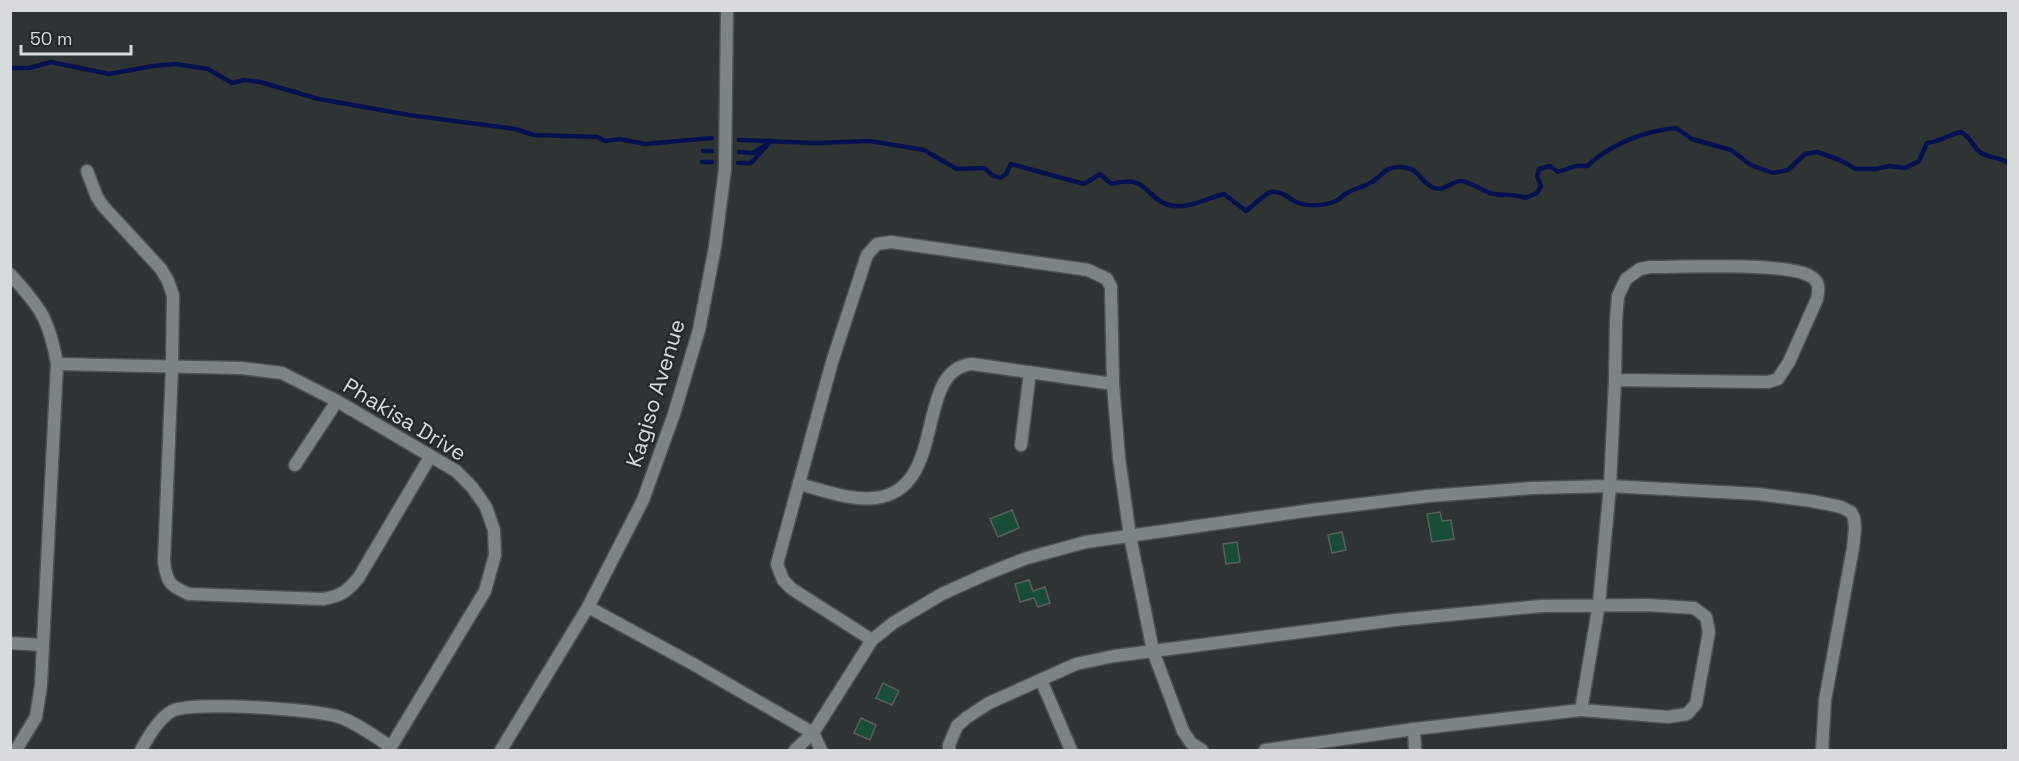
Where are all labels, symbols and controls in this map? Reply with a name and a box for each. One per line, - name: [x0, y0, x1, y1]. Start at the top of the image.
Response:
- scale bar: [21, 18, 130, 56]
- text: 50 m: [30, 27, 72, 50]
- street label: Kagiso Avenue: [619, 315, 691, 471]
- street label: Phakisa Drive: [338, 371, 472, 467]

